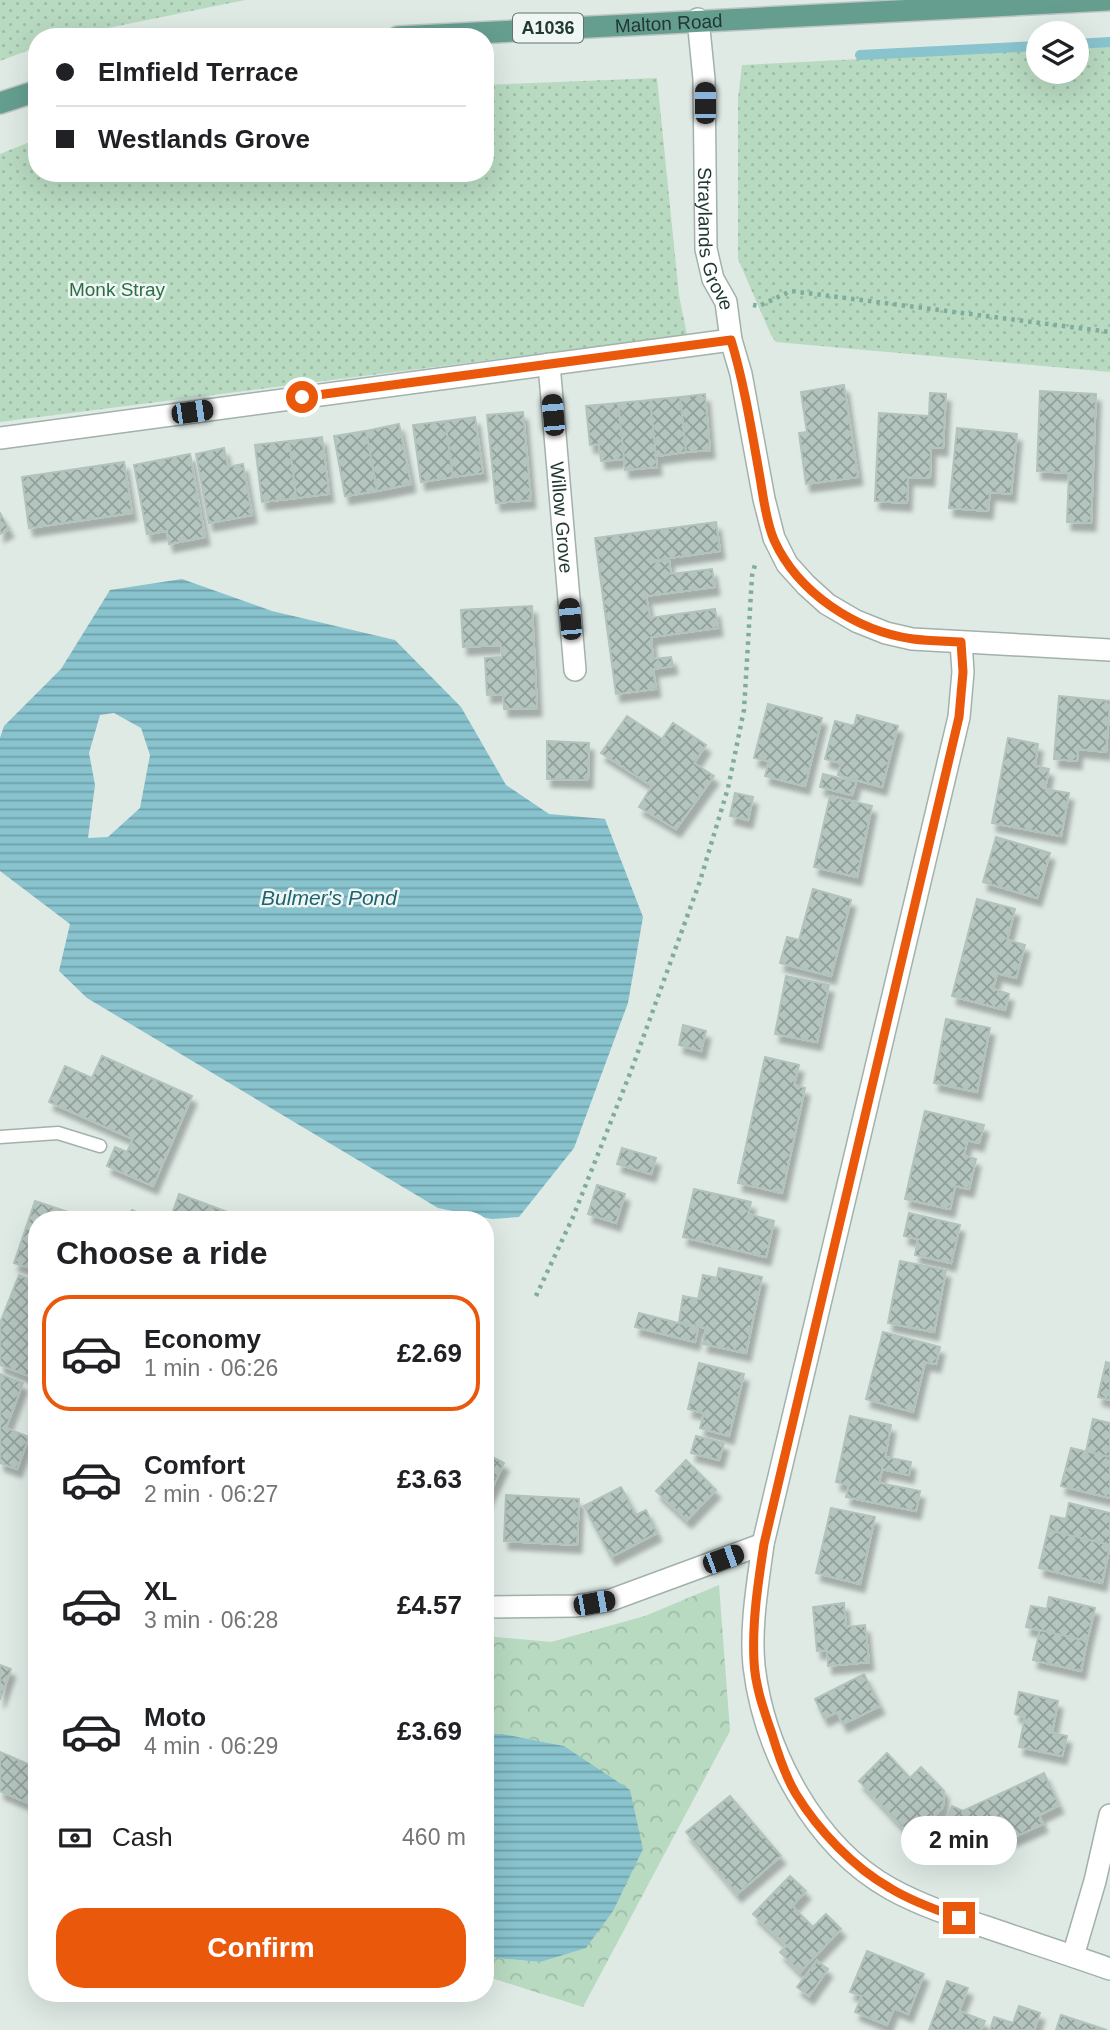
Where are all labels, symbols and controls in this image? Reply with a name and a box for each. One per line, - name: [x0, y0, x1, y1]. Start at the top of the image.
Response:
- street label: Malton Road: [614, 10, 723, 36]
- road number: A1036: [513, 13, 583, 42]
- map controls: [1026, 21, 1089, 84]
- button: layers: [1026, 21, 1089, 84]
- text: Elmfield Terrace: [98, 57, 298, 87]
- car: [695, 82, 716, 124]
- text: Westlands Grove: [98, 124, 310, 154]
- street label: Straylands Grove: [695, 167, 737, 311]
- park label: Monk Stray: [69, 279, 166, 300]
- route start: [286, 381, 318, 413]
- car: [541, 393, 566, 437]
- car: [170, 399, 215, 425]
- street label: Willow Grove: [547, 461, 577, 574]
- car: [558, 597, 583, 641]
- water label: Bulmer's Pond: [261, 886, 398, 909]
- text: Choose a ride: [56, 1235, 268, 1271]
- icon: car: [60, 1322, 123, 1385]
- text: Economy: [144, 1324, 261, 1354]
- text: £2.69: [397, 1338, 462, 1368]
- text: 1 min · 06:26: [144, 1355, 278, 1381]
- icon: car: [60, 1448, 123, 1511]
- text: Comfort: [144, 1450, 245, 1480]
- text: £3.63: [397, 1464, 462, 1494]
- text: 2 min · 06:27: [144, 1481, 278, 1507]
- car: [700, 1542, 747, 1576]
- icon: car: [60, 1574, 123, 1637]
- text: XL: [144, 1576, 177, 1606]
- car: [572, 1589, 617, 1617]
- text: £4.57: [397, 1590, 462, 1620]
- text: 3 min · 06:28: [144, 1607, 278, 1633]
- icon: car: [60, 1700, 123, 1763]
- text: Moto: [144, 1702, 206, 1732]
- text: £3.69: [397, 1716, 462, 1746]
- text: 4 min · 06:29: [144, 1733, 278, 1759]
- callout: 2 min: [901, 1816, 1017, 1866]
- icon: cash: [56, 1819, 94, 1857]
- text: Cash: [112, 1822, 173, 1852]
- text: 460 m: [402, 1824, 466, 1850]
- text: 2 min: [929, 1827, 989, 1853]
- route end: [943, 1902, 975, 1934]
- button: Confirm: [56, 1908, 466, 1988]

